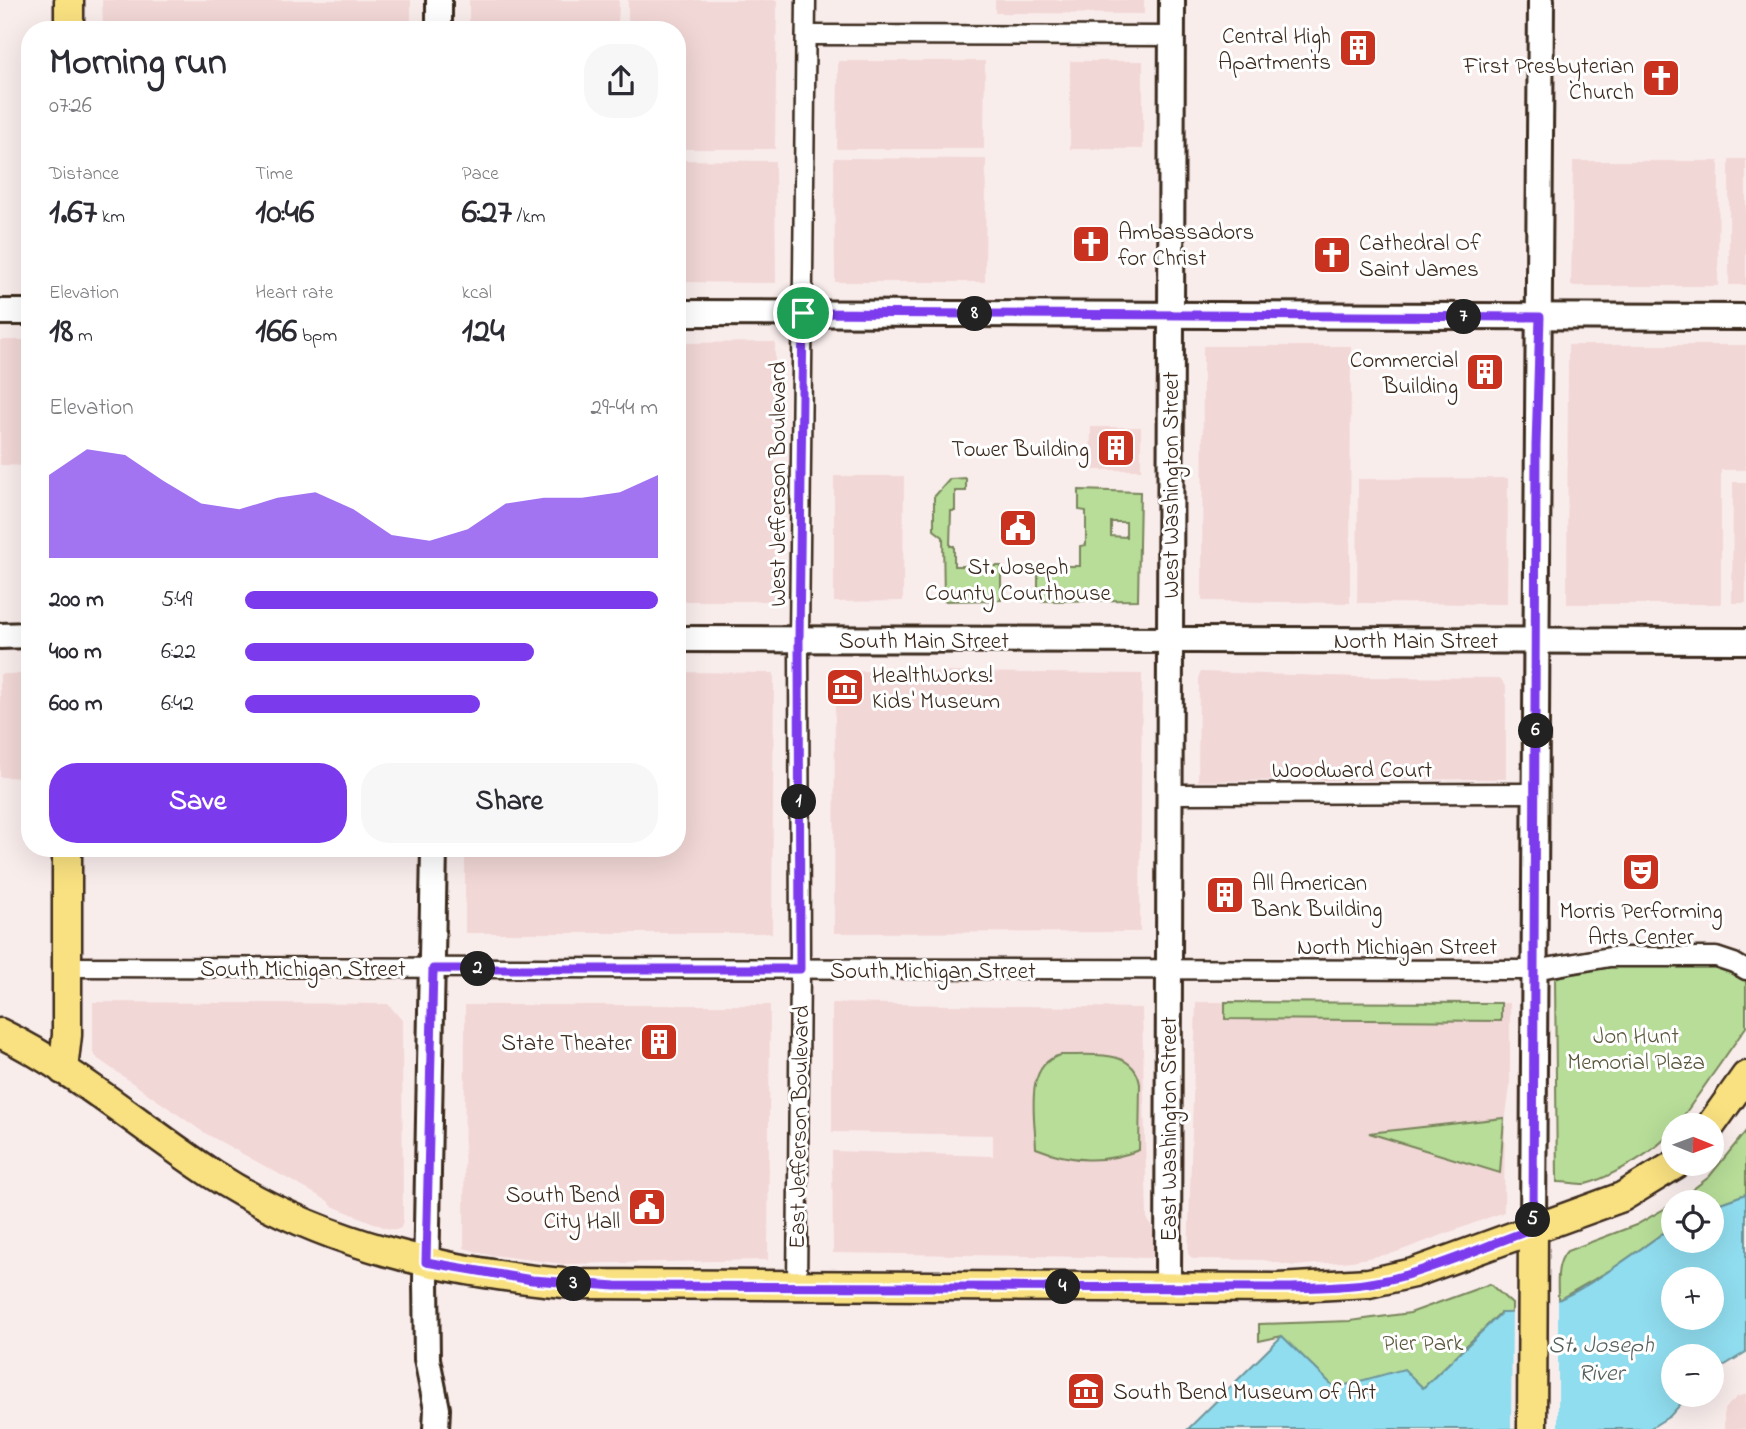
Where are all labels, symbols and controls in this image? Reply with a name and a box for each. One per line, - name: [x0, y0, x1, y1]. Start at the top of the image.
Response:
- place label: Central High Apartments: [1218, 21, 1331, 80]
- building icon: Central High Apartments: [1337, 27, 1379, 69]
- text: Morning run: [49, 36, 227, 92]
- button: share: [584, 44, 658, 118]
- place label: First Presbyterian Church: [1463, 51, 1634, 110]
- church icon: First Presbyterian Church: [1640, 57, 1682, 99]
- text: 07:26: [49, 90, 92, 123]
- text: Distance: [49, 161, 119, 188]
- text: Time: [255, 161, 293, 188]
- text: Pace: [462, 161, 499, 188]
- text: 1.67: [49, 188, 97, 239]
- text: 10:46: [255, 188, 314, 239]
- text: 6:27: [462, 188, 512, 239]
- text: km: [97, 204, 125, 231]
- text: /km: [512, 204, 546, 231]
- place label: Ambassadors for Christ: [1118, 217, 1254, 276]
- church icon: Ambassadors for Christ: [1070, 223, 1112, 265]
- place label: Cathedral Of Saint James: [1359, 228, 1481, 287]
- church icon: Cathedral Of Saint James: [1311, 234, 1353, 276]
- text: Elevation: [49, 280, 119, 307]
- text: Heart rate: [255, 280, 333, 307]
- text: kcal: [462, 280, 492, 307]
- pin: [773, 283, 833, 343]
- icon: arrive: [784, 294, 822, 332]
- pin: 8: [958, 296, 992, 332]
- text: 8: [971, 300, 978, 327]
- pin: 7: [1446, 300, 1482, 334]
- text: 7: [1460, 303, 1467, 330]
- text: 18: [49, 307, 73, 358]
- text: 166: [255, 307, 297, 358]
- text: 124: [462, 307, 505, 358]
- text: m: [73, 323, 93, 350]
- text: bpm: [297, 323, 337, 350]
- place label: Commercial Building: [1350, 345, 1458, 405]
- building icon: Commercial Building: [1464, 351, 1506, 393]
- street label: West Jefferson Boulevard: [763, 361, 796, 607]
- street label: West Washington Street: [1156, 371, 1190, 598]
- text: Elevation: [49, 392, 134, 425]
- text: 29–44 m: [590, 392, 658, 425]
- building icon: Tower Building: [1095, 427, 1137, 469]
- place label: Tower Building: [951, 434, 1089, 468]
- public building icon: St. Joseph County Courthouse: [997, 507, 1039, 549]
- place label: St. Joseph County Courthouse: [925, 552, 1112, 613]
- text: 200 m: [49, 584, 104, 617]
- text: 5:49: [161, 584, 193, 617]
- street label: South Main Street: [839, 626, 1009, 659]
- street label: North Main Street: [1334, 626, 1499, 659]
- text: 400 m: [49, 636, 102, 669]
- text: 6:22: [161, 636, 196, 669]
- place label: HealthWorks! Kids' Museum: [872, 660, 1000, 719]
- museum icon: HealthWorks! Kids' Museum: [824, 666, 866, 708]
- text: 600 m: [49, 688, 103, 721]
- text: 6:42: [161, 688, 194, 721]
- pin: 6: [1518, 714, 1554, 748]
- text: 6: [1531, 717, 1540, 744]
- street label: Woodward Court: [1272, 755, 1433, 788]
- button: Save: [49, 763, 347, 843]
- button: Share: [361, 763, 658, 843]
- pin: 1: [782, 784, 816, 820]
- text: 1: [795, 788, 802, 815]
- theatre icon: Morris Performing Arts Center: [1620, 851, 1662, 893]
- place label: All American Bank Building: [1251, 868, 1382, 928]
- building icon: All American Bank Building: [1204, 874, 1246, 916]
- place label: Morris Performing Arts Center: [1559, 896, 1723, 955]
- street label: North Michigan Street: [1297, 932, 1497, 966]
- pin: 2: [461, 951, 496, 986]
- street label: South Michigan Street: [200, 954, 406, 988]
- text: 2: [473, 955, 482, 982]
- street label: South Michigan Street: [830, 956, 1036, 990]
- street label: East Jefferson Boulevard: [782, 1005, 819, 1249]
- street label: East Washington Street: [1154, 1016, 1188, 1242]
- building icon: State Theater: [638, 1021, 680, 1063]
- park label: Jon Hunt Memorial Plaza: [1567, 1021, 1705, 1080]
- place label: State Theater: [501, 1028, 633, 1061]
- north arrow: [1661, 1113, 1724, 1176]
- map controls: [1661, 1113, 1724, 1407]
- place label: South Bend City Hall: [506, 1180, 620, 1241]
- public building icon: South Bend City Hall: [626, 1186, 668, 1228]
- button: locate: [1661, 1190, 1724, 1253]
- pin: 5: [1516, 1202, 1550, 1238]
- text: 5: [1527, 1206, 1538, 1233]
- pin: 3: [556, 1266, 592, 1302]
- button: +: [1661, 1267, 1724, 1330]
- text: 3: [570, 1270, 577, 1297]
- pin: 4: [1046, 1270, 1080, 1304]
- text: 4: [1059, 1273, 1066, 1300]
- park label: Pier Park: [1383, 1328, 1464, 1361]
- water label: St. Joseph River: [1548, 1329, 1654, 1392]
- button: −: [1661, 1344, 1724, 1407]
- museum icon: South Bend Museum of Art: [1065, 1370, 1107, 1412]
- place label: South Bend Museum of Art: [1113, 1377, 1376, 1410]

